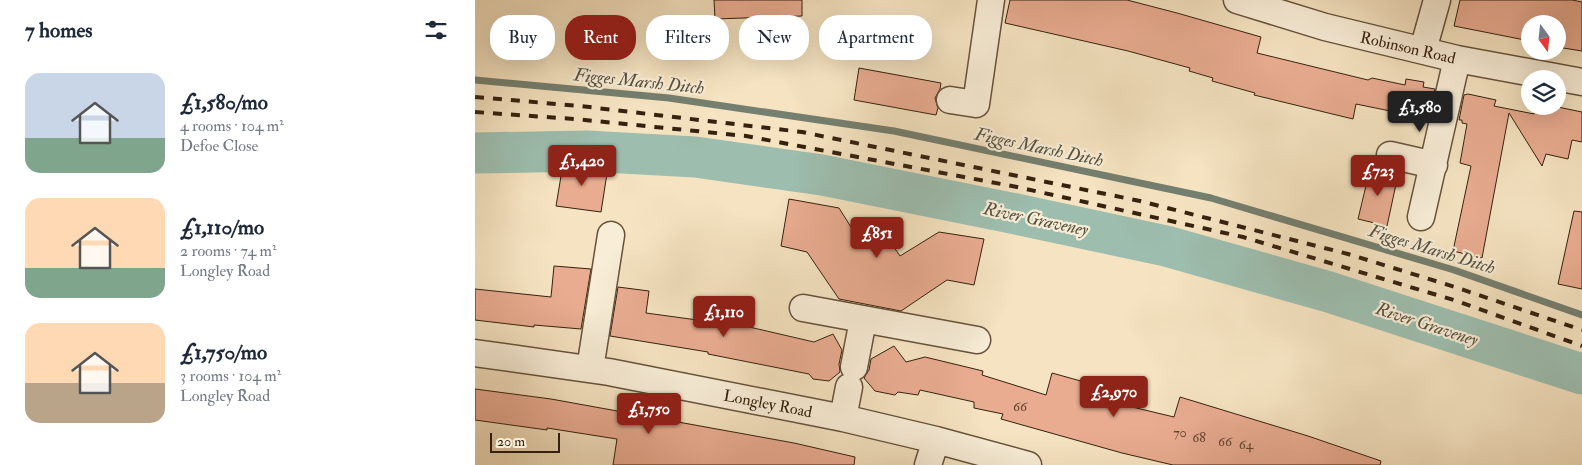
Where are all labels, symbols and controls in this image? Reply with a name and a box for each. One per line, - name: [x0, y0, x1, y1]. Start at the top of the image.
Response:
- chip: Buy: [490, 15, 555, 60]
- chip: Rent: [565, 15, 636, 60]
- chip: Filters: [646, 15, 729, 60]
- chip: New: [739, 15, 809, 60]
- chip: Apartment: [819, 15, 932, 60]
- north arrow: [1521, 15, 1566, 60]
- map controls: [1521, 15, 1566, 115]
- icon: filters: [422, 16, 450, 44]
- text: 7 homes: [25, 17, 92, 44]
- street label: Robinson Road: [1358, 27, 1458, 69]
- water label: Figges Marsh Ditch: [572, 63, 705, 100]
- button: layers: [1521, 70, 1566, 115]
- text: £1,580/mo: [180, 89, 268, 116]
- pin: £1,580: [1379, 90, 1461, 133]
- icon: home: [65, 93, 125, 153]
- text: £1,580: [1399, 97, 1441, 117]
- text: 4 rooms · 104 m²: [180, 116, 284, 136]
- water label: Figges Marsh Ditch: [971, 122, 1105, 172]
- text: Defoe Close: [180, 136, 258, 156]
- pin: £1,420: [541, 144, 623, 187]
- text: £1,420: [559, 151, 605, 171]
- pin: £723: [1348, 154, 1408, 197]
- text: £723: [1362, 161, 1394, 181]
- water label: River Graveney: [981, 197, 1091, 242]
- text: £1,110/mo: [180, 214, 264, 241]
- pin: £851: [847, 216, 907, 259]
- icon: home: [65, 218, 125, 278]
- water label: Figges Marsh Ditch: [1365, 219, 1498, 280]
- text: £851: [861, 223, 893, 243]
- text: 2 rooms · 74 m²: [180, 241, 276, 261]
- text: Longley Road: [180, 261, 270, 281]
- pin: £1,110: [683, 296, 765, 338]
- water label: River Graveney: [1372, 297, 1482, 352]
- text: £1,110: [704, 302, 744, 322]
- text: £1,750/mo: [180, 339, 267, 366]
- icon: home: [65, 343, 125, 403]
- text: 3 rooms · 104 m²: [180, 366, 281, 386]
- pin: £2,970: [1073, 376, 1155, 418]
- text: £2,970: [1091, 382, 1137, 402]
- text: Longley Road: [180, 386, 270, 406]
- street label: Longley Road: [722, 386, 814, 422]
- pin: £1,750: [608, 392, 690, 435]
- house number: 66: [1013, 398, 1028, 415]
- text: £1,750: [628, 399, 670, 419]
- house number: 70: [1173, 424, 1187, 441]
- house number: 68: [1192, 429, 1206, 446]
- scale bar: [490, 430, 560, 453]
- text: 20 m: [497, 433, 525, 450]
- house number: 66: [1218, 433, 1233, 450]
- house number: 64: [1239, 436, 1255, 453]

